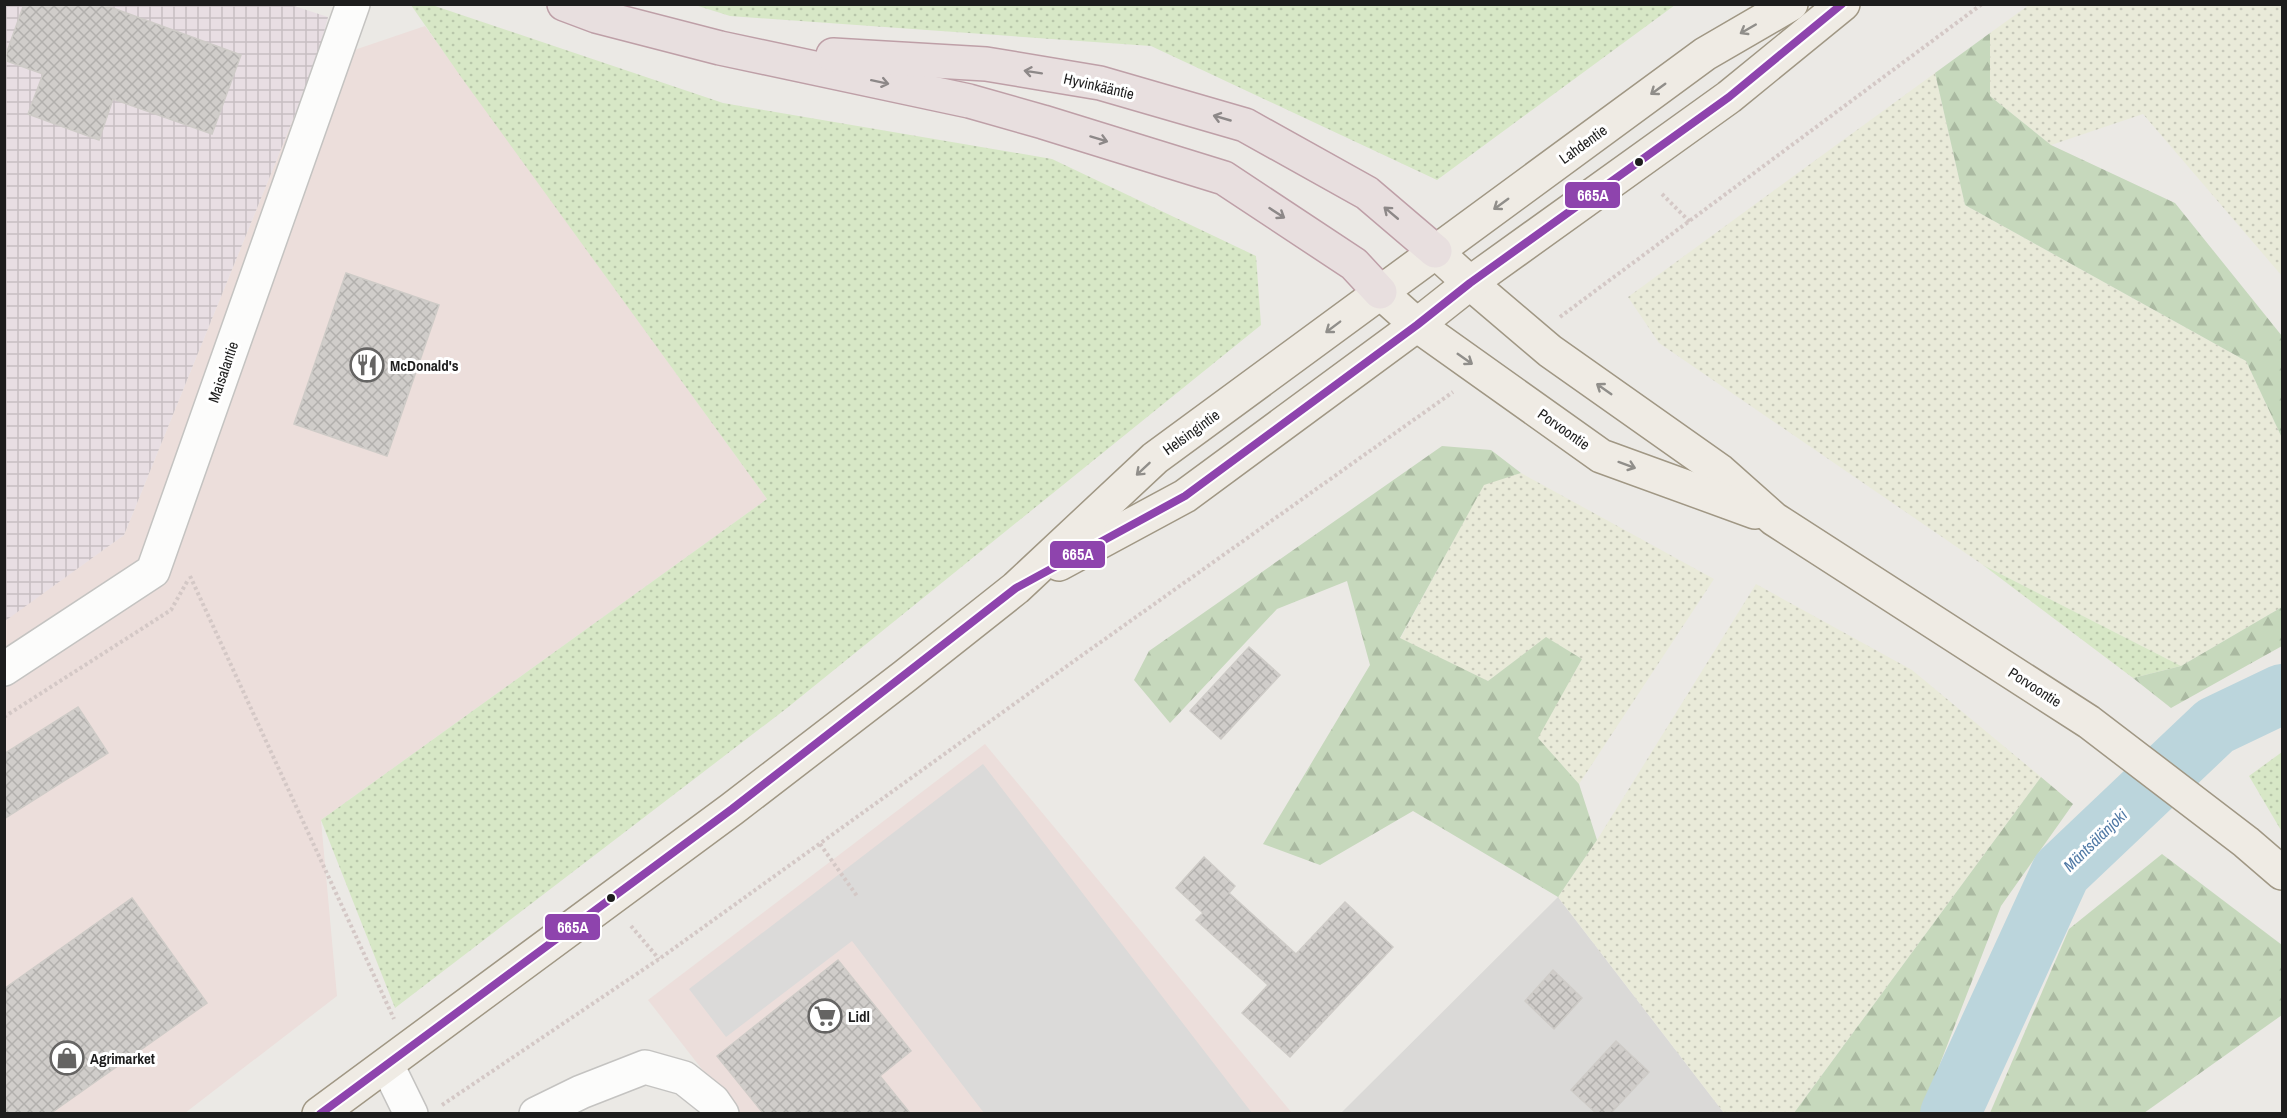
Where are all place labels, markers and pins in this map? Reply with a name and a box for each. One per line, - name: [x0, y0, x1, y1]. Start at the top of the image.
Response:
- unlabelled marker: [1633, 156, 1645, 168]
- restaurant icon: McDonald's: [349, 347, 385, 383]
- place label: McDonald's: [390, 355, 459, 376]
- unlabelled marker: [605, 892, 617, 904]
- supermarket icon: Lidl: [807, 998, 843, 1034]
- place label: Lidl: [848, 1006, 870, 1027]
- shop icon: Agrimarket: [49, 1040, 85, 1076]
- place label: Agrimarket: [90, 1048, 155, 1069]

